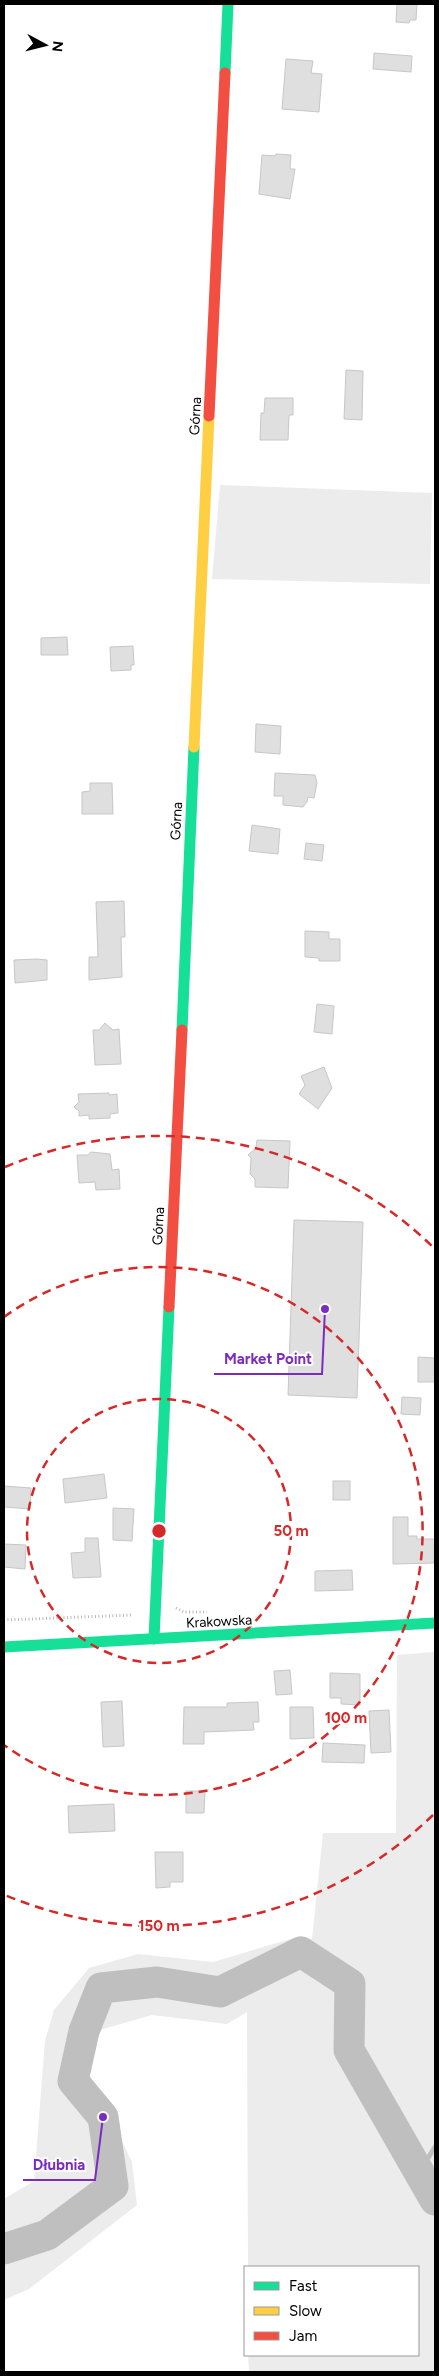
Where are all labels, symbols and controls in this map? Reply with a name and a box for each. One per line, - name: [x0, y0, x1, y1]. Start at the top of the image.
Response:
- north arrow: [20, 20, 70, 70]
- text: N: [48, 40, 67, 53]
- street label: Górna: [186, 396, 205, 436]
- street label: Górna: [167, 801, 186, 841]
- street label: Górna: [149, 1206, 168, 1246]
- callout: Market Point: [214, 1344, 322, 1374]
- text: Market Point: [224, 1350, 312, 1368]
- centre of rings: [150, 1522, 168, 1540]
- text: 50 m: [273, 1522, 309, 1540]
- street label: Krakowska: [186, 1611, 253, 1632]
- text: 100 m: [325, 1709, 367, 1727]
- text: 150 m: [138, 1917, 180, 1935]
- callout: Dłubnia: [23, 2150, 95, 2180]
- text: Dłubnia: [33, 2156, 85, 2174]
- legend: [244, 2266, 419, 2356]
- text: Fast: [289, 2277, 318, 2295]
- text: Slow: [289, 2302, 322, 2320]
- text: Jam: [289, 2327, 317, 2345]

